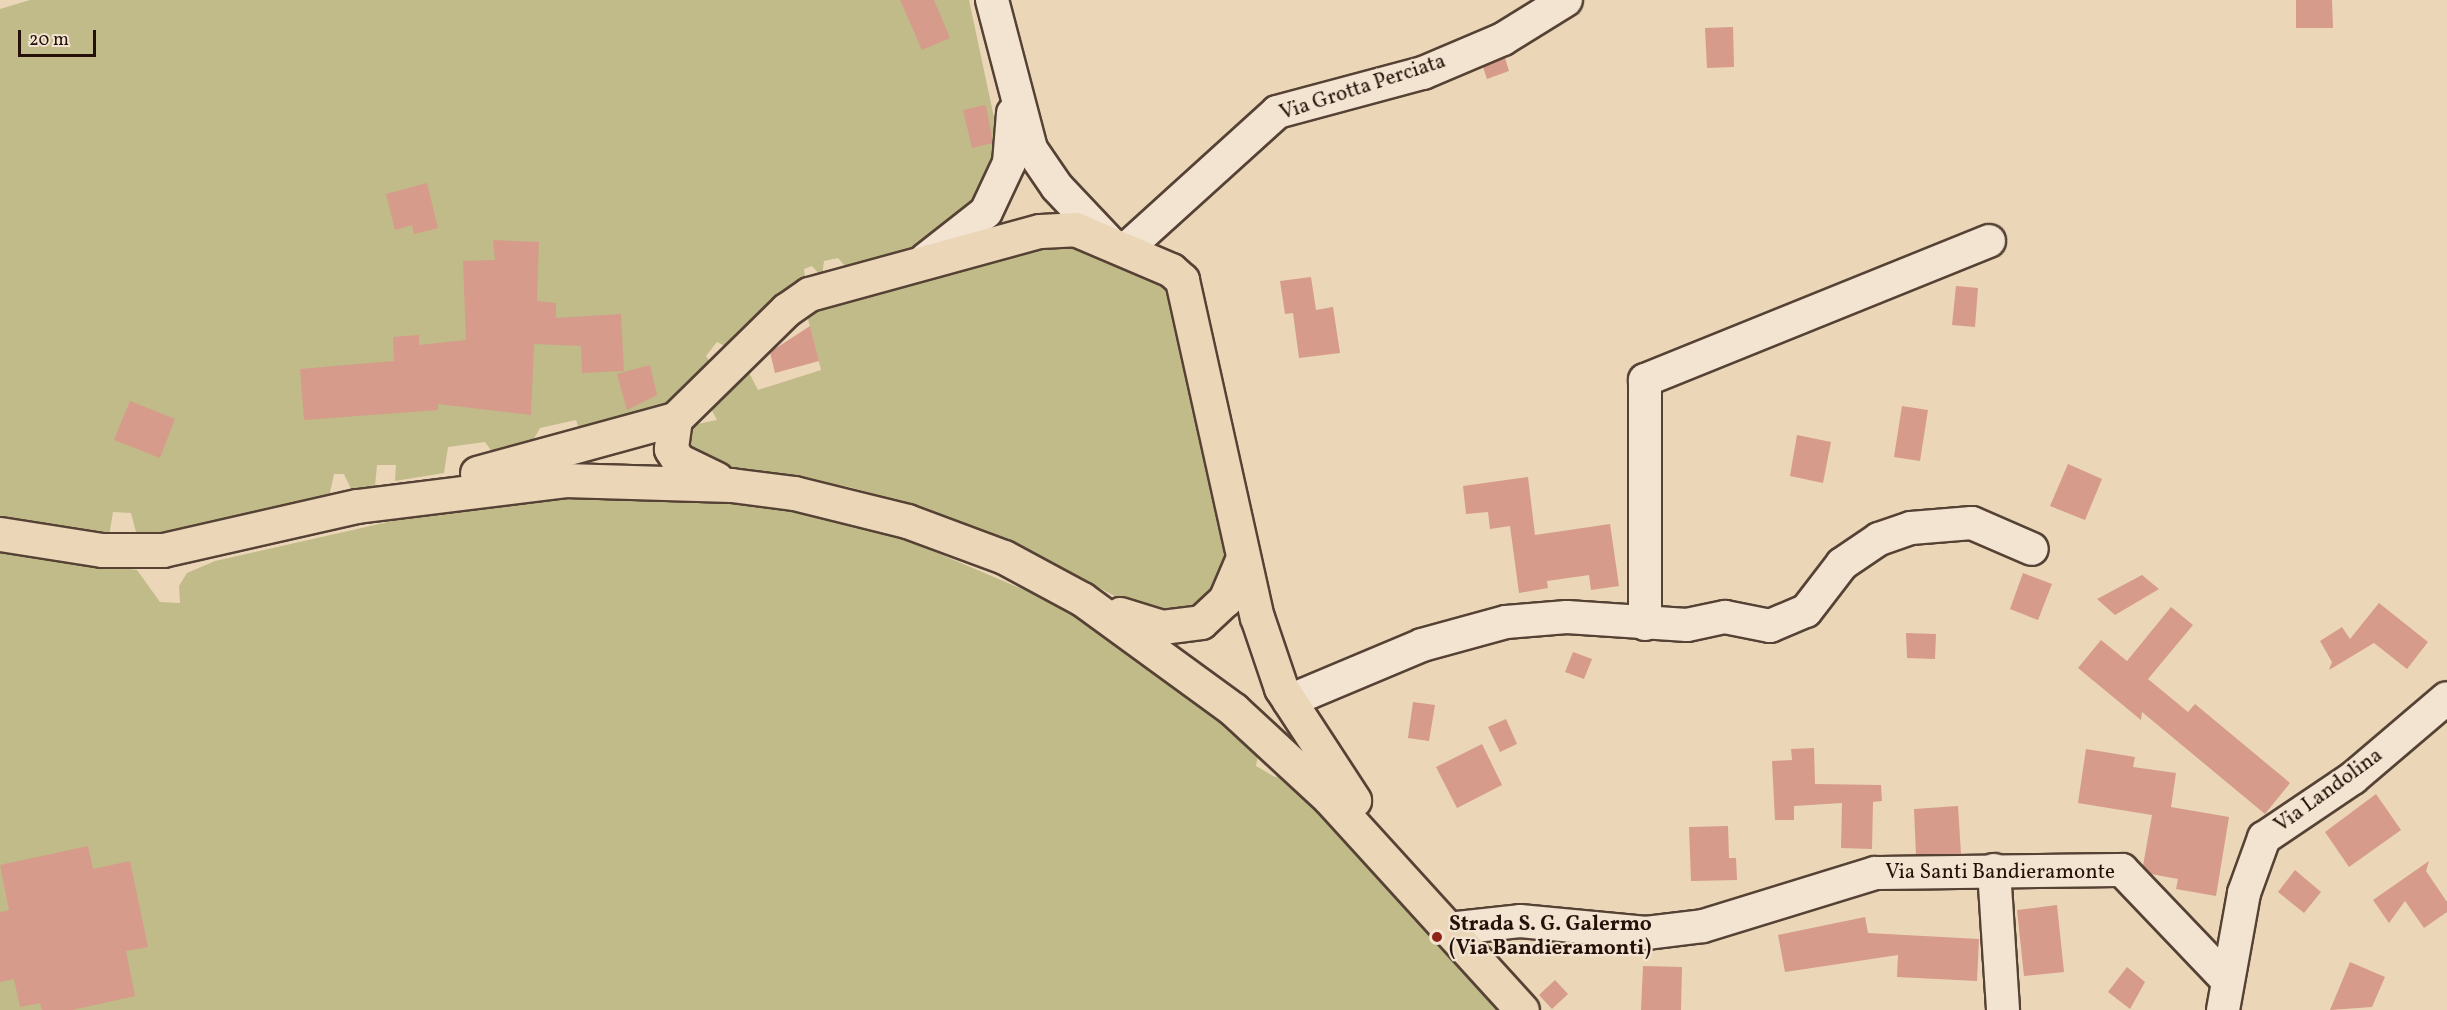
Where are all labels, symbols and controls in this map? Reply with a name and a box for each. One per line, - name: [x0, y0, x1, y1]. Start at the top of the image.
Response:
- scale bar: [21, 18, 99, 56]
- text: 20 m: [29, 28, 69, 53]
- street label: Via Grotta Perciata: [1277, 49, 1449, 127]
- street label: Via Landolina: [2270, 743, 2388, 839]
- street label: Via Santi Bandieramonte: [1885, 860, 2115, 886]
- place label: Strada S. G. Galermo (Via Bandieramonti): [1449, 912, 1652, 962]
- marker: Strada S. G. Galermo (Via Bandieramonti): [1430, 930, 1444, 944]

